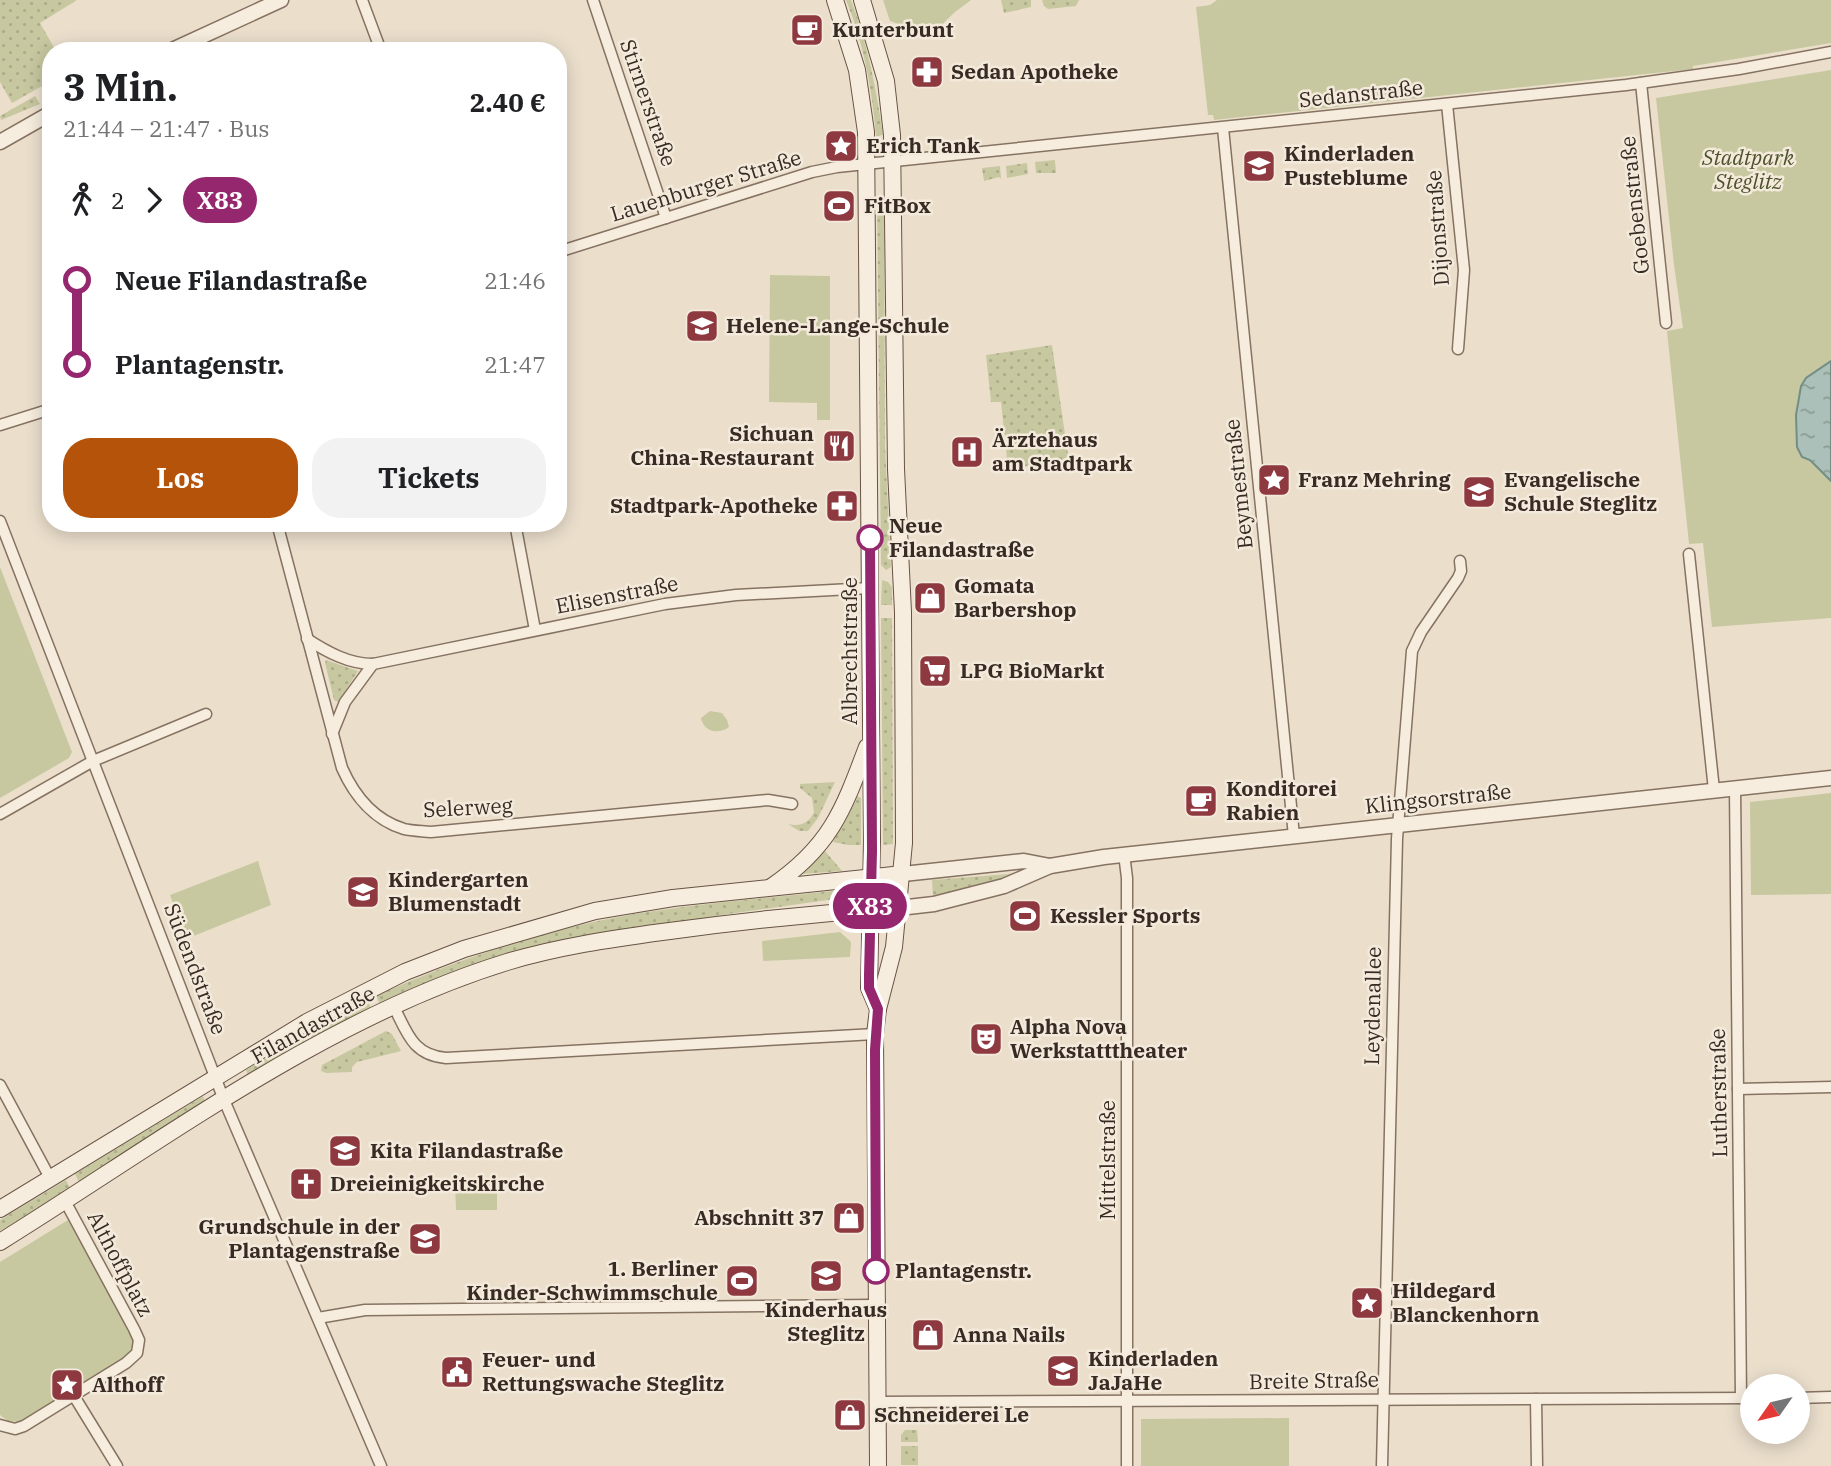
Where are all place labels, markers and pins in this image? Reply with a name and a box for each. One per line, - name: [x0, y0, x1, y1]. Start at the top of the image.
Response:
- cafe icon: Kunterbunt: [788, 11, 826, 49]
- place label: Kunterbunt: [832, 15, 954, 43]
- pharmacy icon: Sedan Apotheke: [908, 53, 946, 91]
- place label: Sedan Apotheke: [951, 57, 1118, 85]
- place icon: Erich Tank: [822, 127, 860, 165]
- place label: Erich Tank: [866, 131, 980, 159]
- place label: Kinderladen Pusteblume: [1284, 139, 1415, 191]
- school or university icon: Kinderladen Pusteblume: [1240, 147, 1278, 185]
- sports icon: FitBox: [820, 187, 858, 225]
- place label: FitBox: [864, 191, 931, 219]
- school or university icon: Helene-Lange-Schule: [683, 307, 721, 345]
- place label: Helene-Lange-Schule: [726, 311, 950, 339]
- place label: Sichuan China-Restaurant: [630, 419, 814, 471]
- place label: Ärztehaus am Stadtpark: [992, 425, 1132, 477]
- restaurant icon: Sichuan China-Restaurant: [820, 427, 858, 465]
- hospital icon: Ärztehaus am Stadtpark: [948, 433, 986, 471]
- place icon: Franz Mehring: [1255, 461, 1293, 499]
- place label: Franz Mehring: [1298, 465, 1451, 493]
- place label: Evangelische Schule Steglitz: [1504, 465, 1657, 517]
- school or university icon: Evangelische Schule Steglitz: [1460, 473, 1498, 511]
- pharmacy icon: Stadtpark-Apotheke: [823, 487, 861, 525]
- place label: Stadtpark-Apotheke: [610, 491, 818, 519]
- place label: Neue Filandastraße: [889, 511, 1035, 563]
- marker: Neue Filandastraße: [857, 525, 883, 551]
- place label: Gomata Barbershop: [954, 571, 1076, 623]
- shop icon: Gomata Barbershop: [911, 579, 949, 617]
- supermarket icon: LPG BioMarkt: [916, 652, 954, 690]
- place label: LPG BioMarkt: [960, 656, 1105, 684]
- place label: Konditorei Rabien: [1226, 774, 1337, 826]
- cafe icon: Konditorei Rabien: [1182, 782, 1220, 820]
- place label: Kindergarten Blumenstadt: [388, 865, 529, 917]
- school or university icon: Kindergarten Blumenstadt: [344, 873, 382, 911]
- sports icon: Kessler Sports: [1006, 897, 1044, 935]
- place label: Kessler Sports: [1050, 901, 1200, 929]
- place label: Alpha Nova Werkstatttheater: [1010, 1012, 1188, 1064]
- theatre icon: Alpha Nova Werkstatttheater: [967, 1020, 1005, 1058]
- school or university icon: Kita Filandastraße: [326, 1132, 364, 1170]
- place label: Kita Filandastraße: [370, 1136, 563, 1164]
- church icon: Dreieinigkeitskirche: [287, 1165, 325, 1203]
- place label: Dreieinigkeitskirche: [330, 1169, 545, 1197]
- shop icon: Abschnitt 37: [830, 1199, 868, 1237]
- place label: Abschnitt 37: [694, 1203, 824, 1231]
- place label: Grundschule in der Plantagenstraße: [198, 1212, 401, 1264]
- school or university icon: Grundschule in der Plantagenstraße: [406, 1220, 444, 1258]
- place label: 1. Berliner Kinder-Schwimmschule: [466, 1254, 719, 1306]
- place label: Plantagenstr.: [895, 1256, 1032, 1284]
- school or university icon: Kinderhaus Steglitz: [807, 1257, 845, 1295]
- marker: Plantagenstr.: [863, 1258, 889, 1284]
- sports icon: 1. Berliner Kinder-Schwimmschule: [723, 1262, 761, 1300]
- place label: Hildegard Blanckenhorn: [1392, 1276, 1539, 1328]
- place icon: Hildegard Blanckenhorn: [1348, 1284, 1386, 1322]
- place label: Kinderhaus Steglitz: [765, 1295, 887, 1347]
- shop icon: Anna Nails: [909, 1316, 947, 1354]
- place label: Anna Nails: [953, 1320, 1065, 1348]
- place label: Kinderladen JaJaHe: [1088, 1344, 1219, 1396]
- place label: Feuer- und Rettungswache Steglitz: [482, 1345, 724, 1397]
- school or university icon: Kinderladen JaJaHe: [1044, 1352, 1082, 1390]
- public building icon: Feuer- und Rettungswache Steglitz: [438, 1353, 476, 1391]
- place icon: Althoff: [48, 1366, 86, 1404]
- place label: Althoff: [92, 1370, 165, 1398]
- shop icon: Schneiderei Le: [831, 1396, 869, 1434]
- place label: Schneiderei Le: [874, 1400, 1029, 1428]

